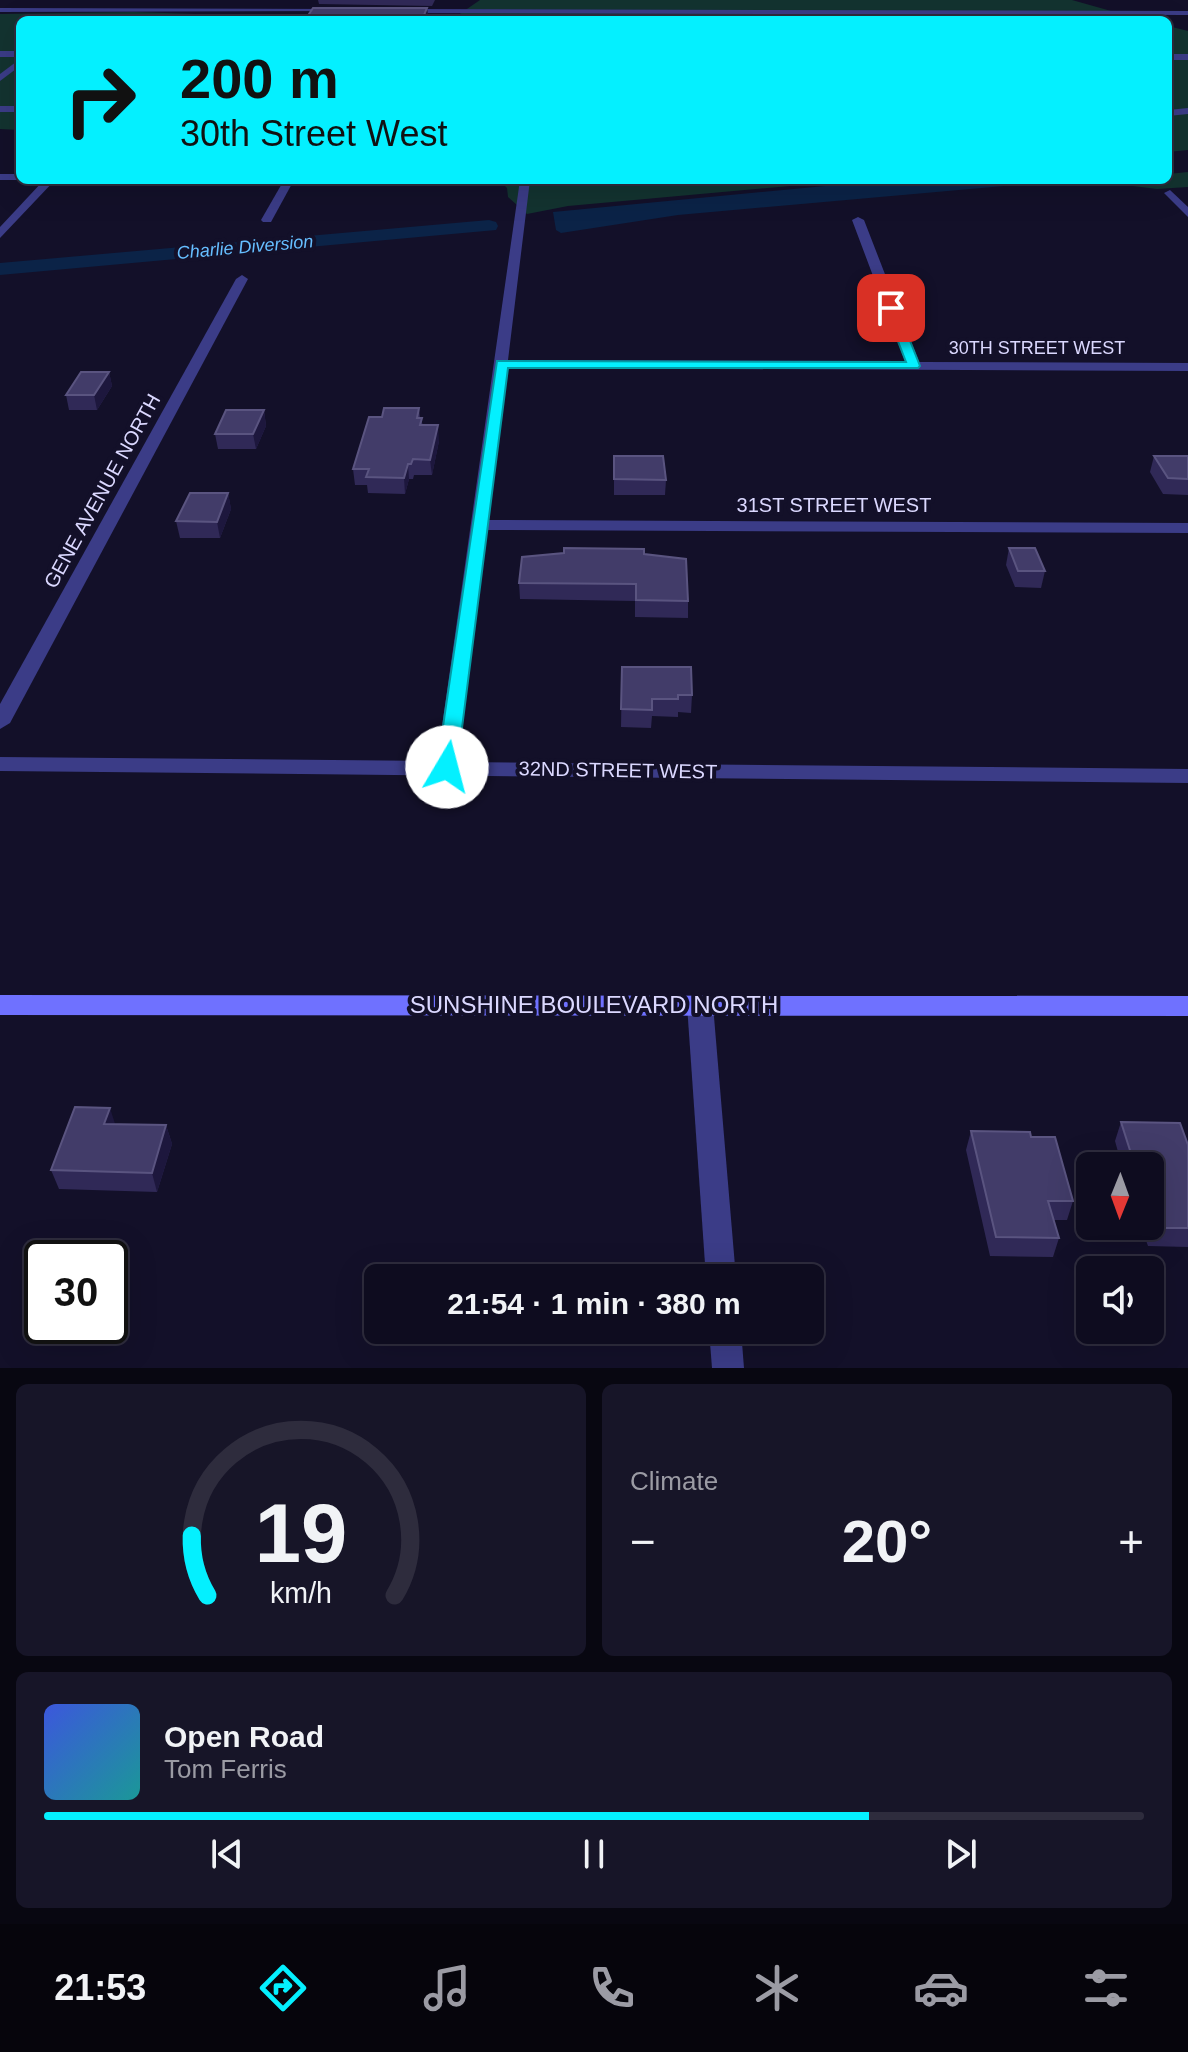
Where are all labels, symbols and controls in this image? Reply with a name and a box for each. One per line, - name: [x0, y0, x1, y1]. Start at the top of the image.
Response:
- text: 200 m: [180, 47, 339, 110]
- icon: right: [48, 48, 152, 152]
- text: 30th Street West: [180, 113, 447, 154]
- water label: Charlie Diversion: [176, 231, 314, 263]
- pin: [857, 274, 925, 342]
- icon: arrive: [869, 286, 913, 330]
- street label: 30TH STREET WEST: [949, 338, 1125, 358]
- street label: GENE AVENUE NORTH: [39, 390, 165, 592]
- street label: 31ST STREET WEST: [737, 494, 931, 516]
- position arrow: [405, 725, 489, 809]
- street label: 32ND STREET WEST: [519, 757, 717, 783]
- street label: SUNSHINE BOULEVARD NORTH: [410, 991, 778, 1018]
- north arrow: [1076, 1152, 1164, 1240]
- map controls: [1076, 1152, 1164, 1344]
- speed limit sign: 30: [24, 1240, 128, 1344]
- button: sound: [1076, 1256, 1164, 1344]
- text: 21:54 · 1 min · 380 m: [447, 1287, 741, 1320]
- text: Climate: [630, 1466, 718, 1496]
- text: 19: [255, 1487, 347, 1580]
- text: 20°: [842, 1508, 932, 1575]
- text: −: [630, 1517, 656, 1566]
- text: +: [1118, 1517, 1144, 1566]
- text: km/h: [270, 1577, 332, 1609]
- text: Open Road: [164, 1720, 324, 1753]
- text: Tom Ferris: [164, 1754, 287, 1784]
- icon: previous: [205, 1832, 249, 1876]
- icon: pause: [572, 1832, 616, 1876]
- icon: next: [939, 1832, 983, 1876]
- icon: directions: [255, 1960, 311, 2016]
- icon: music: [419, 1960, 475, 2016]
- icon: phone: [584, 1960, 640, 2016]
- icon: climate: [749, 1960, 805, 2016]
- icon: car: [913, 1960, 969, 2016]
- icon: filters: [1078, 1960, 1134, 2016]
- text: 21:53: [54, 1967, 146, 2008]

